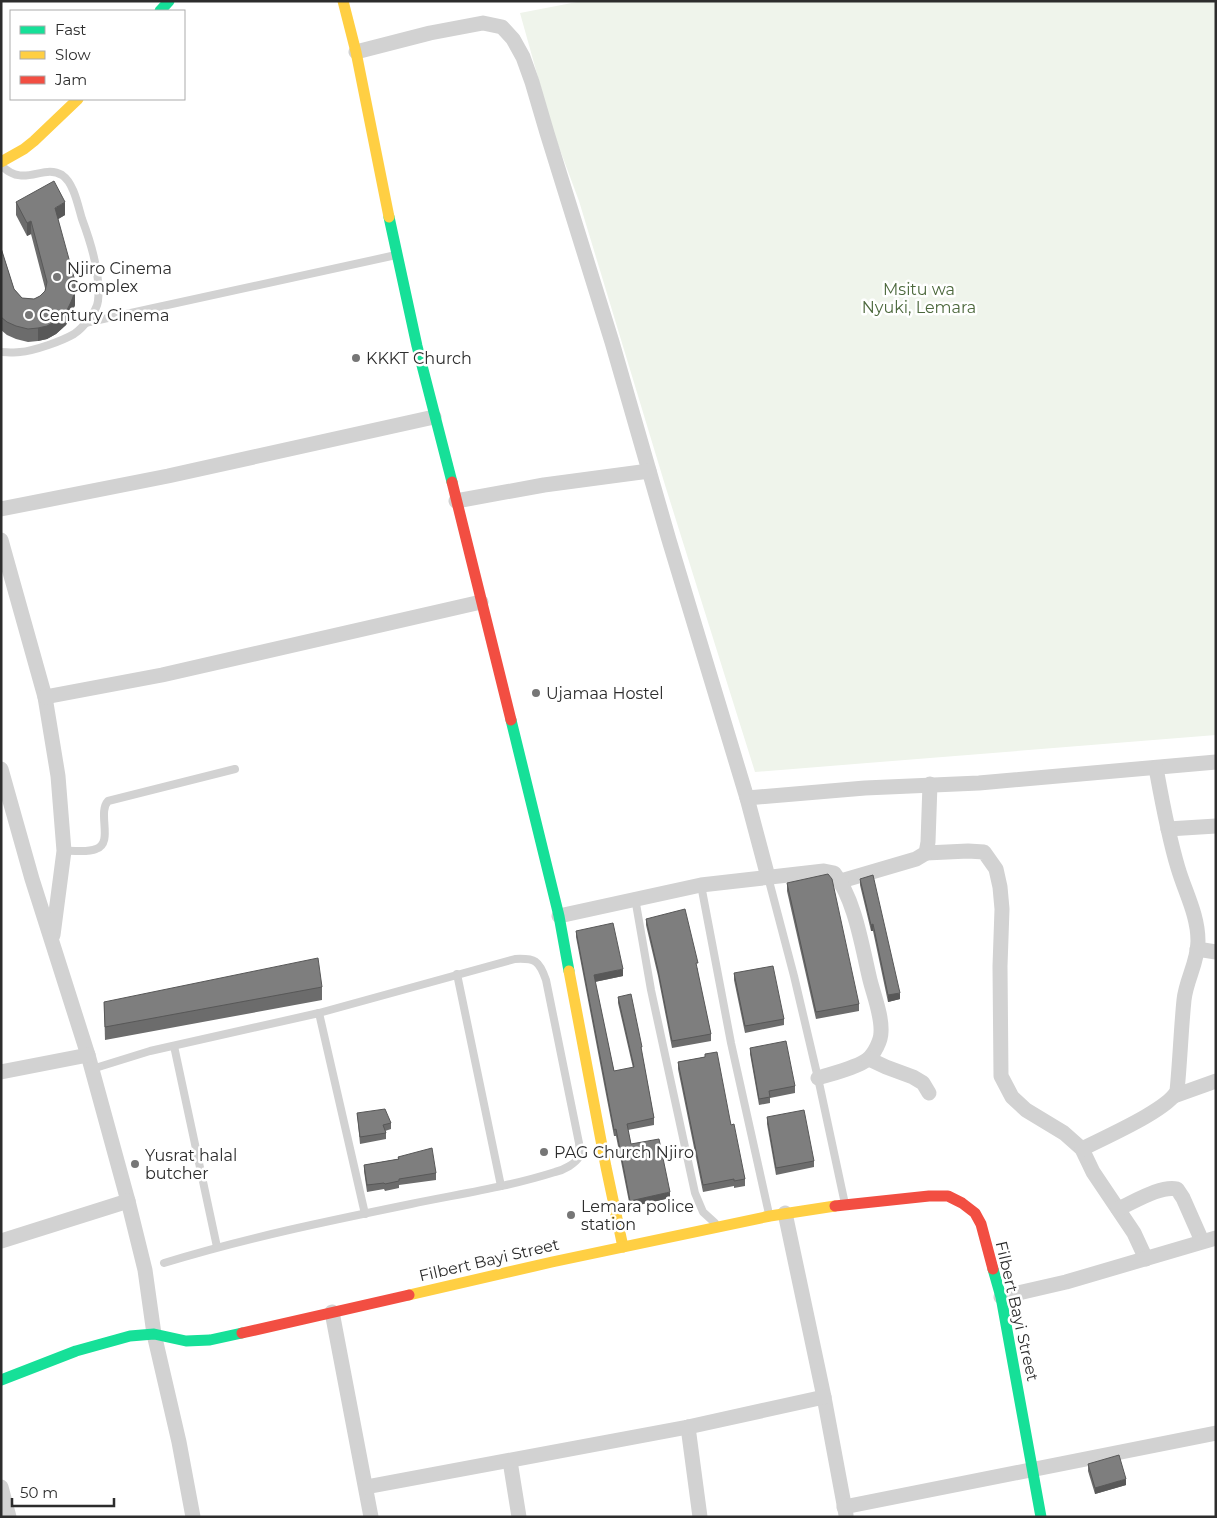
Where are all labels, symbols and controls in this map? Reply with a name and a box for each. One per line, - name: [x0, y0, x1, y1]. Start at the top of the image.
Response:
- legend: [10, 10, 185, 100]
- text: Fast: [55, 20, 86, 39]
- text: Slow: [55, 45, 91, 64]
- text: Jam: [54, 70, 87, 89]
- place label: Njiro Cinema Complex: [67, 259, 172, 296]
- marker: Njiro Cinema Complex: [51, 271, 63, 283]
- park label: Msitu wa Nyuki, Lemara: [862, 280, 976, 317]
- place label: Century Cinema: [39, 306, 169, 325]
- marker: Century Cinema: [23, 309, 35, 321]
- place label: KKKT Church: [366, 349, 472, 368]
- marker: KKKT Church: [350, 352, 362, 364]
- place label: Ujamaa Hostel: [546, 684, 663, 703]
- marker: Ujamaa Hostel: [530, 687, 542, 699]
- place label: PAG Church Njiro: [554, 1143, 694, 1162]
- place label: Yusrat halal butcher: [145, 1146, 237, 1183]
- marker: PAG Church Njiro: [538, 1146, 550, 1158]
- marker: Yusrat halal butcher: [129, 1158, 141, 1170]
- place label: Lemara police station: [581, 1197, 694, 1234]
- marker: Lemara police station: [565, 1209, 577, 1221]
- street label: Filbert Bayi Street: [417, 1235, 561, 1285]
- street label: Filbert Bayi Street: [992, 1239, 1042, 1383]
- scale bar: [12, 1476, 115, 1508]
- text: 50 m: [20, 1483, 58, 1502]

